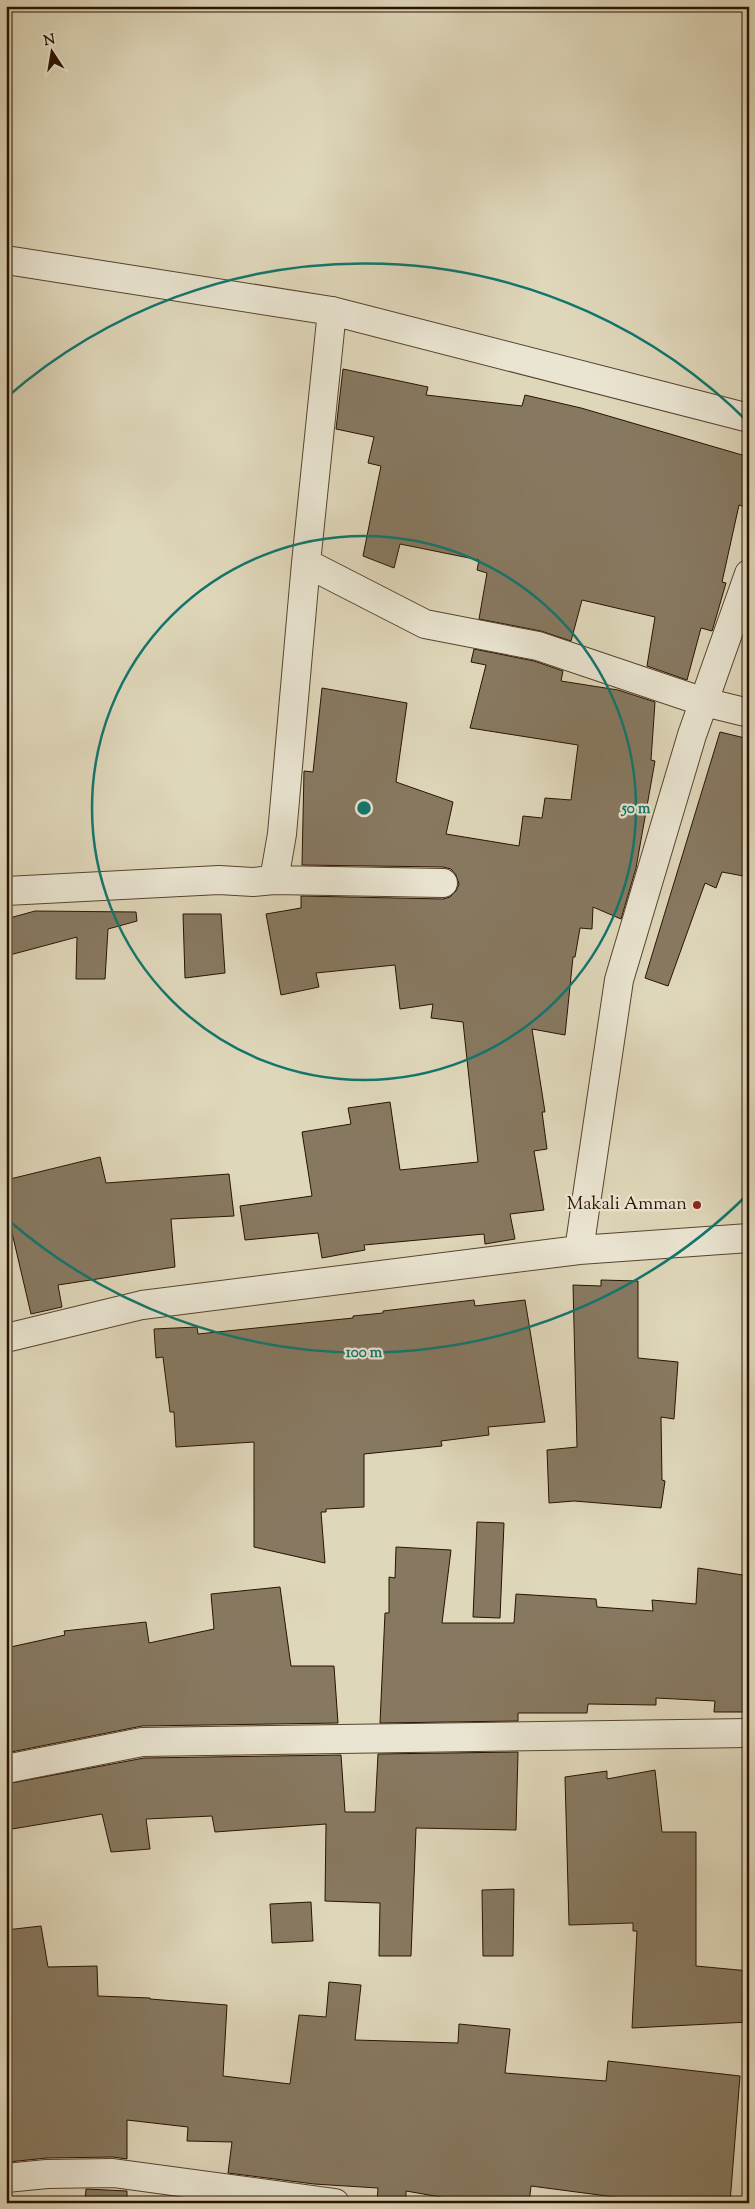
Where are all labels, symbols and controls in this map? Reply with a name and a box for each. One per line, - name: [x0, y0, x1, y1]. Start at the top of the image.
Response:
- north arrow: [28, 28, 78, 78]
- text: N: [42, 30, 57, 52]
- centre of rings: [355, 799, 373, 817]
- text: 50 m: [621, 799, 651, 820]
- place label: Makali Amman: [567, 1192, 687, 1218]
- marker: Makali Amman: [691, 1199, 703, 1211]
- text: 100 m: [346, 1343, 383, 1364]

